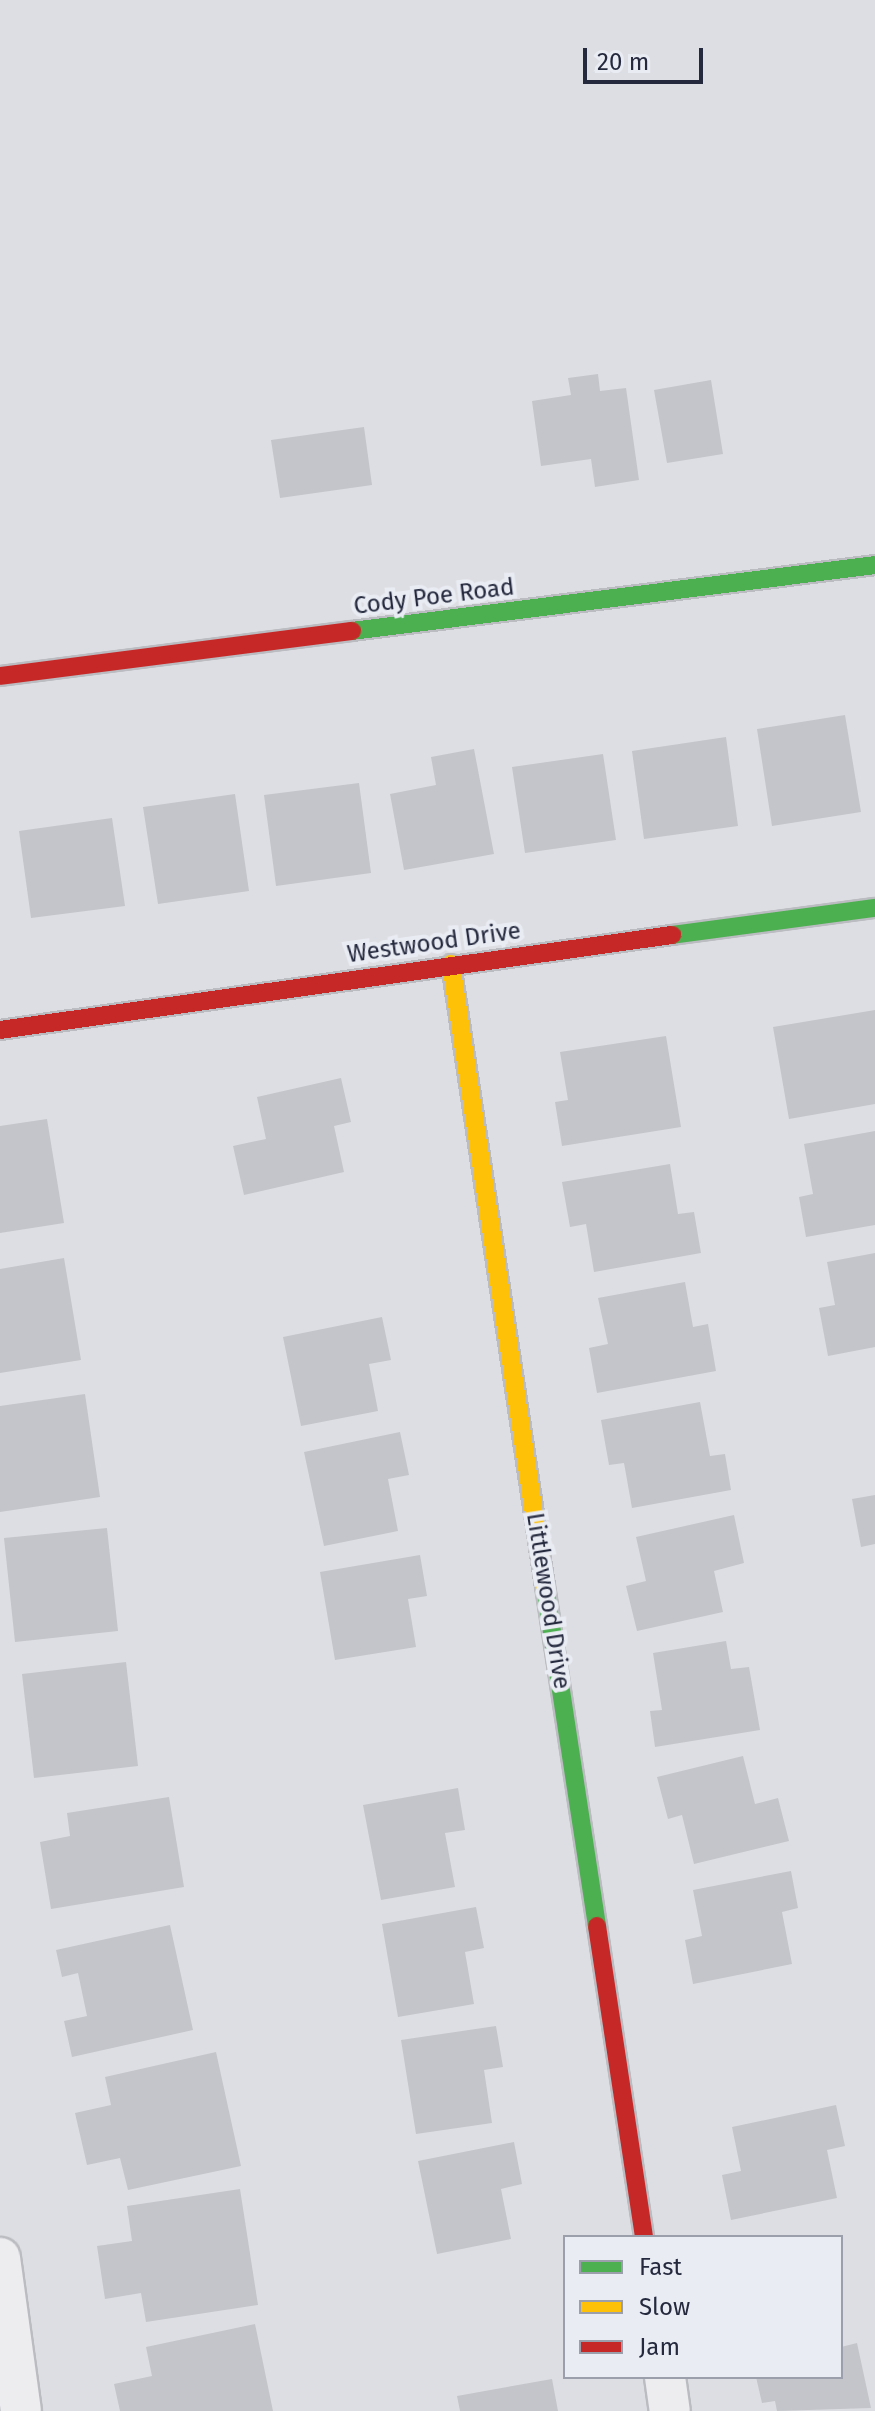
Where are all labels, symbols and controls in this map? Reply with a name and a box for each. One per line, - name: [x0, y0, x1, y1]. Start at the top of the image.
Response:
- scale bar: [587, 32, 707, 82]
- text: 20 m: [597, 48, 649, 76]
- street label: Cody Poe Road: [352, 573, 516, 621]
- street label: Westwood Drive: [345, 917, 523, 969]
- street label: Littlewood Drive: [520, 1511, 576, 1691]
- legend: [563, 2235, 843, 2379]
- text: Fast: [639, 2253, 682, 2281]
- text: Slow: [639, 2293, 690, 2321]
- text: Jam: [639, 2333, 680, 2361]

